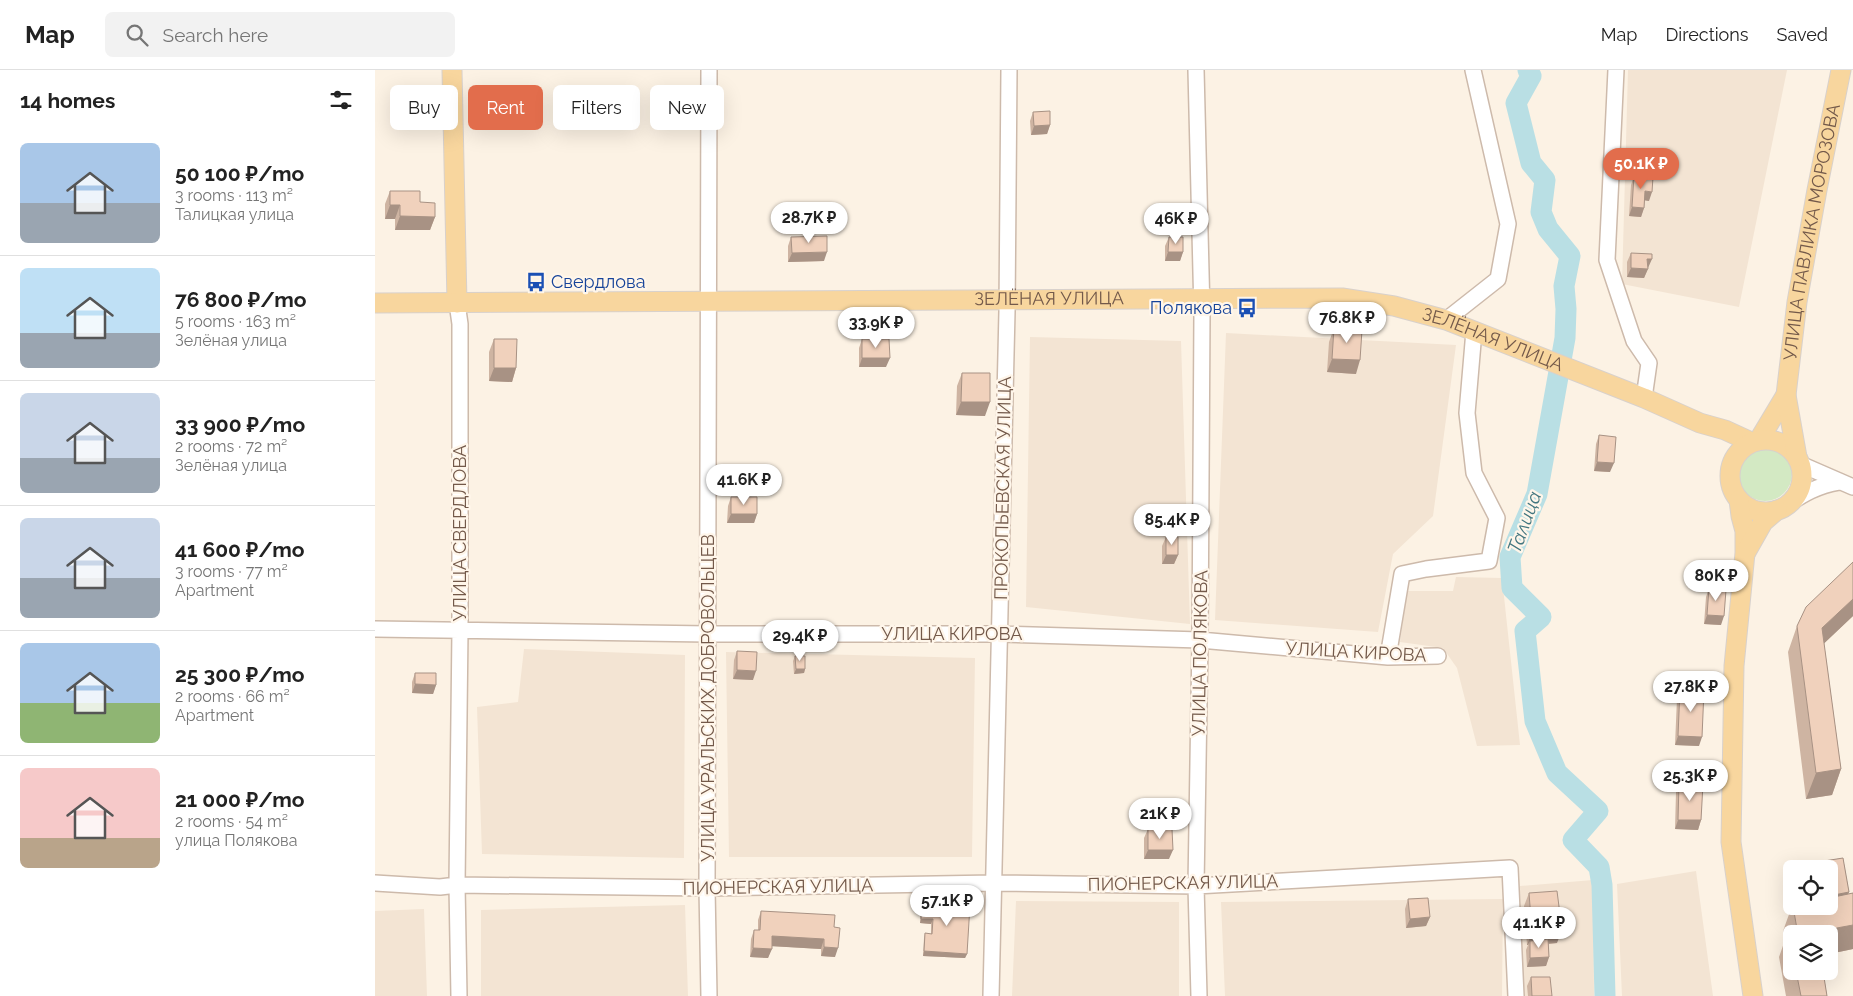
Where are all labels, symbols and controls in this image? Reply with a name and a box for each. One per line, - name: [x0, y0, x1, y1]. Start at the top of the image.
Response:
- search box: [105, 12, 455, 57]
- text: Map: [25, 20, 75, 49]
- icon: search: [123, 21, 151, 49]
- text: Search here: [163, 24, 268, 46]
- text: Map: [1601, 24, 1637, 45]
- text: Directions: [1665, 24, 1749, 45]
- text: Saved: [1777, 24, 1828, 45]
- chip: Buy: [390, 85, 458, 130]
- chip: Rent: [468, 85, 543, 130]
- chip: Filters: [553, 85, 640, 130]
- chip: New: [650, 85, 724, 130]
- icon: filters: [327, 86, 355, 114]
- text: 14 homes: [20, 88, 115, 113]
- street label: УЛИЦА ПАВЛИКА МОРОЗОВА: [1779, 102, 1844, 361]
- pin: 50.1K ₽: [1595, 148, 1687, 190]
- text: 50.1K ₽: [1614, 154, 1668, 173]
- text: 50 100 ₽/mo: [175, 161, 304, 186]
- icon: home: [60, 163, 120, 223]
- text: 3 rooms · 113 m²: [175, 186, 293, 205]
- pin: 28.7K ₽: [763, 202, 855, 244]
- pin: 46K ₽: [1141, 202, 1211, 245]
- text: Талицкая улица: [175, 205, 294, 224]
- text: 28.7K ₽: [782, 208, 836, 227]
- text: 46K ₽: [1155, 209, 1197, 228]
- bus stop icon: Свердлова: [525, 271, 547, 293]
- place label: Свердлова: [551, 271, 645, 292]
- text: 76 800 ₽/mo: [175, 287, 307, 312]
- street label: ЗЕЛЁНАЯ УЛИЦА: [974, 287, 1124, 309]
- icon: home: [60, 288, 120, 348]
- place label: Полякова: [1150, 297, 1232, 318]
- bus stop icon: Полякова: [1236, 297, 1258, 319]
- pin: 76.8K ₽: [1301, 302, 1393, 344]
- street label: ЗЕЛЁНАЯ УЛИЦА: [1420, 303, 1567, 375]
- pin: 33.9K ₽: [830, 306, 922, 349]
- text: 76.8K ₽: [1319, 308, 1375, 327]
- text: 5 rooms · 163 m²: [175, 312, 296, 331]
- text: 33.9K ₽: [849, 313, 903, 332]
- text: Зелёная улица: [175, 331, 287, 350]
- street label: ПРОКОПЬЕВСКАЯ УЛИЦА: [990, 376, 1015, 600]
- text: 33 900 ₽/mo: [175, 412, 305, 437]
- icon: home: [60, 413, 120, 473]
- text: 2 rooms · 72 m²: [175, 437, 287, 456]
- street label: УЛИЦА СВЕРДЛОВА: [449, 445, 470, 621]
- text: Зелёная улица: [175, 456, 287, 475]
- pin: 41.6K ₽: [698, 464, 790, 506]
- text: 41.6K ₽: [717, 470, 771, 489]
- water label: Талица: [1503, 488, 1545, 556]
- pin: 85.4K ₽: [1126, 504, 1218, 546]
- text: 85.4K ₽: [1145, 510, 1199, 529]
- street label: УЛИЦА УРАЛЬСКИХ ДОБРОВОЛЬЦЕВ: [697, 534, 718, 862]
- text: 41 600 ₽/mo: [175, 537, 304, 562]
- icon: home: [60, 538, 120, 598]
- pin: 80K ₽: [1681, 560, 1751, 602]
- text: 3 rooms · 77 m²: [175, 562, 288, 581]
- text: 80K ₽: [1694, 566, 1738, 585]
- street label: УЛИЦА ПОЛЯКОВА: [1188, 570, 1211, 736]
- text: Apartment: [175, 581, 254, 600]
- pin: 29.4K ₽: [754, 620, 846, 662]
- street label: УЛИЦА КИРОВА: [882, 623, 1022, 644]
- text: 29.4K ₽: [773, 626, 827, 645]
- street label: УЛИЦА КИРОВА: [1285, 637, 1427, 666]
- text: 25 300 ₽/mo: [175, 662, 305, 687]
- icon: home: [60, 663, 120, 723]
- pin: 27.8K ₽: [1645, 670, 1737, 713]
- text: 27.8K ₽: [1664, 677, 1718, 696]
- text: 2 rooms · 66 m²: [175, 687, 290, 706]
- text: Apartment: [175, 706, 254, 725]
- pin: 25.3K ₽: [1644, 760, 1736, 802]
- text: 25.3K ₽: [1663, 766, 1717, 785]
- text: 21 000 ₽/mo: [175, 787, 304, 812]
- icon: home: [60, 788, 120, 848]
- pin: 21K ₽: [1125, 798, 1195, 840]
- text: 21K ₽: [1140, 804, 1180, 823]
- text: 2 rooms · 54 m²: [175, 812, 288, 831]
- text: улица Полякова: [175, 831, 297, 850]
- map controls: [1783, 860, 1838, 980]
- button: locate: [1783, 860, 1838, 915]
- street label: ПИОНЕРСКАЯ УЛИЦА: [1087, 870, 1279, 895]
- street label: ПИОНЕРСКАЯ УЛИЦА: [682, 874, 874, 899]
- pin: 57.1K ₽: [901, 884, 993, 927]
- text: 57.1K ₽: [921, 891, 973, 910]
- pin: 41.1K ₽: [1493, 906, 1585, 949]
- text: 41.1K ₽: [1513, 913, 1565, 932]
- button: layers: [1783, 925, 1838, 980]

